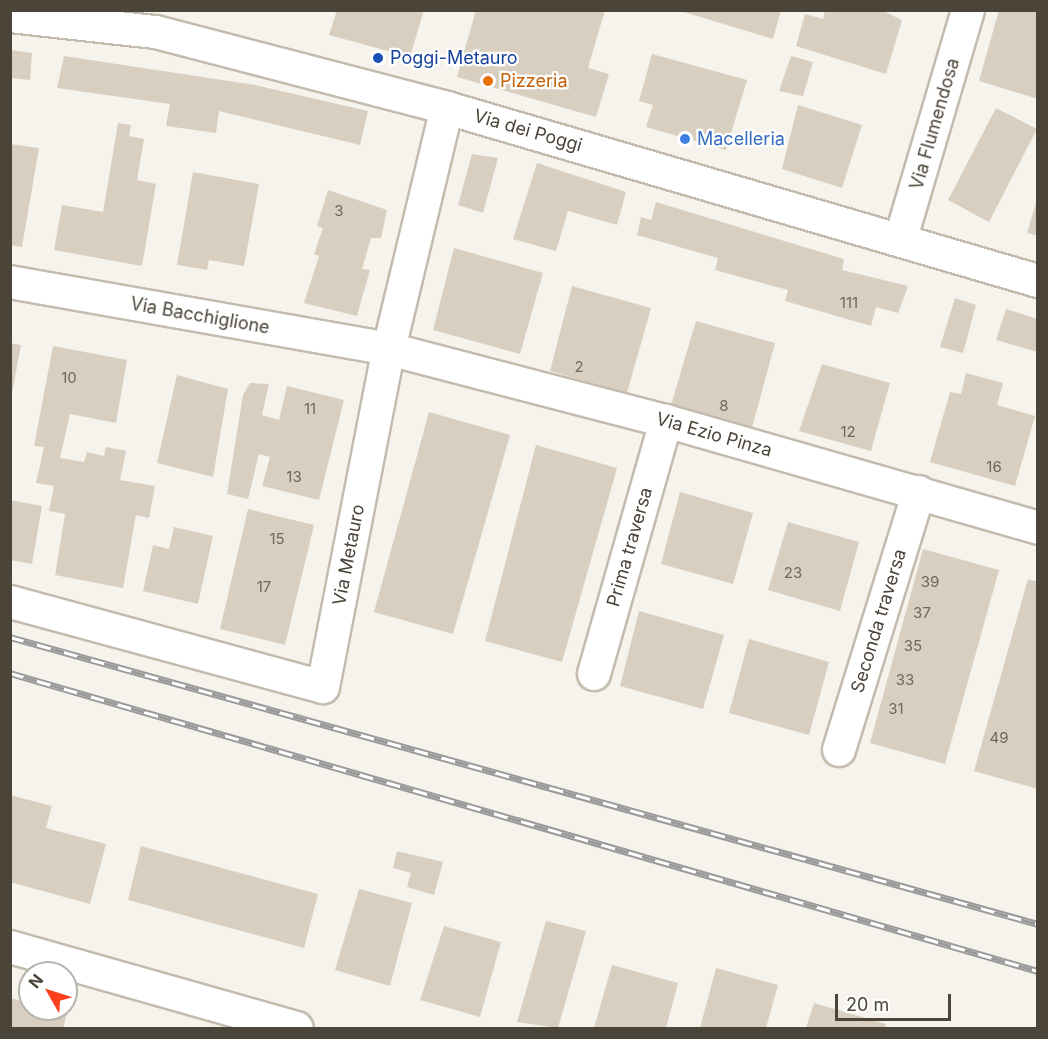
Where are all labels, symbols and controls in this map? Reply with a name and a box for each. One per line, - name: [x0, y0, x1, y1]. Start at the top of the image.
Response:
- place label: Poggi-Metauro: [390, 47, 518, 69]
- marker: Poggi-Metauro: [371, 51, 385, 65]
- street label: Via Flumendosa: [906, 56, 964, 192]
- place label: Pizzeria: [500, 70, 567, 92]
- marker: Pizzeria: [481, 74, 495, 88]
- street label: Via dei Poggi: [471, 105, 585, 157]
- place label: Macelleria: [697, 128, 785, 150]
- marker: Macelleria: [678, 132, 692, 146]
- house number: 3: [334, 202, 344, 220]
- street label: Via Bacchiglione: [129, 293, 271, 339]
- house number: 111: [840, 294, 858, 312]
- house number: 2: [574, 358, 584, 376]
- house number: 10: [61, 369, 77, 387]
- house number: 8: [719, 397, 729, 415]
- house number: 11: [304, 400, 316, 418]
- street label: Via Ezio Pinza: [654, 408, 774, 462]
- house number: 12: [840, 423, 856, 441]
- house number: 16: [986, 458, 1002, 476]
- house number: 13: [286, 468, 302, 486]
- street label: Prima traversa: [603, 485, 657, 609]
- street label: Via Metauro: [329, 503, 369, 607]
- house number: 15: [269, 530, 285, 548]
- street label: Seconda traversa: [847, 547, 911, 695]
- house number: 23: [784, 564, 802, 582]
- house number: 39: [921, 573, 939, 591]
- house number: 17: [257, 578, 271, 596]
- house number: 37: [913, 604, 931, 622]
- house number: 35: [904, 637, 922, 655]
- house number: 33: [896, 671, 914, 689]
- house number: 31: [888, 700, 904, 718]
- house number: 49: [990, 729, 1008, 747]
- north arrow: [18, 961, 78, 1021]
- text: N: [24, 970, 47, 992]
- scale bar: [838, 982, 954, 1020]
- text: 20 m: [846, 994, 889, 1015]

